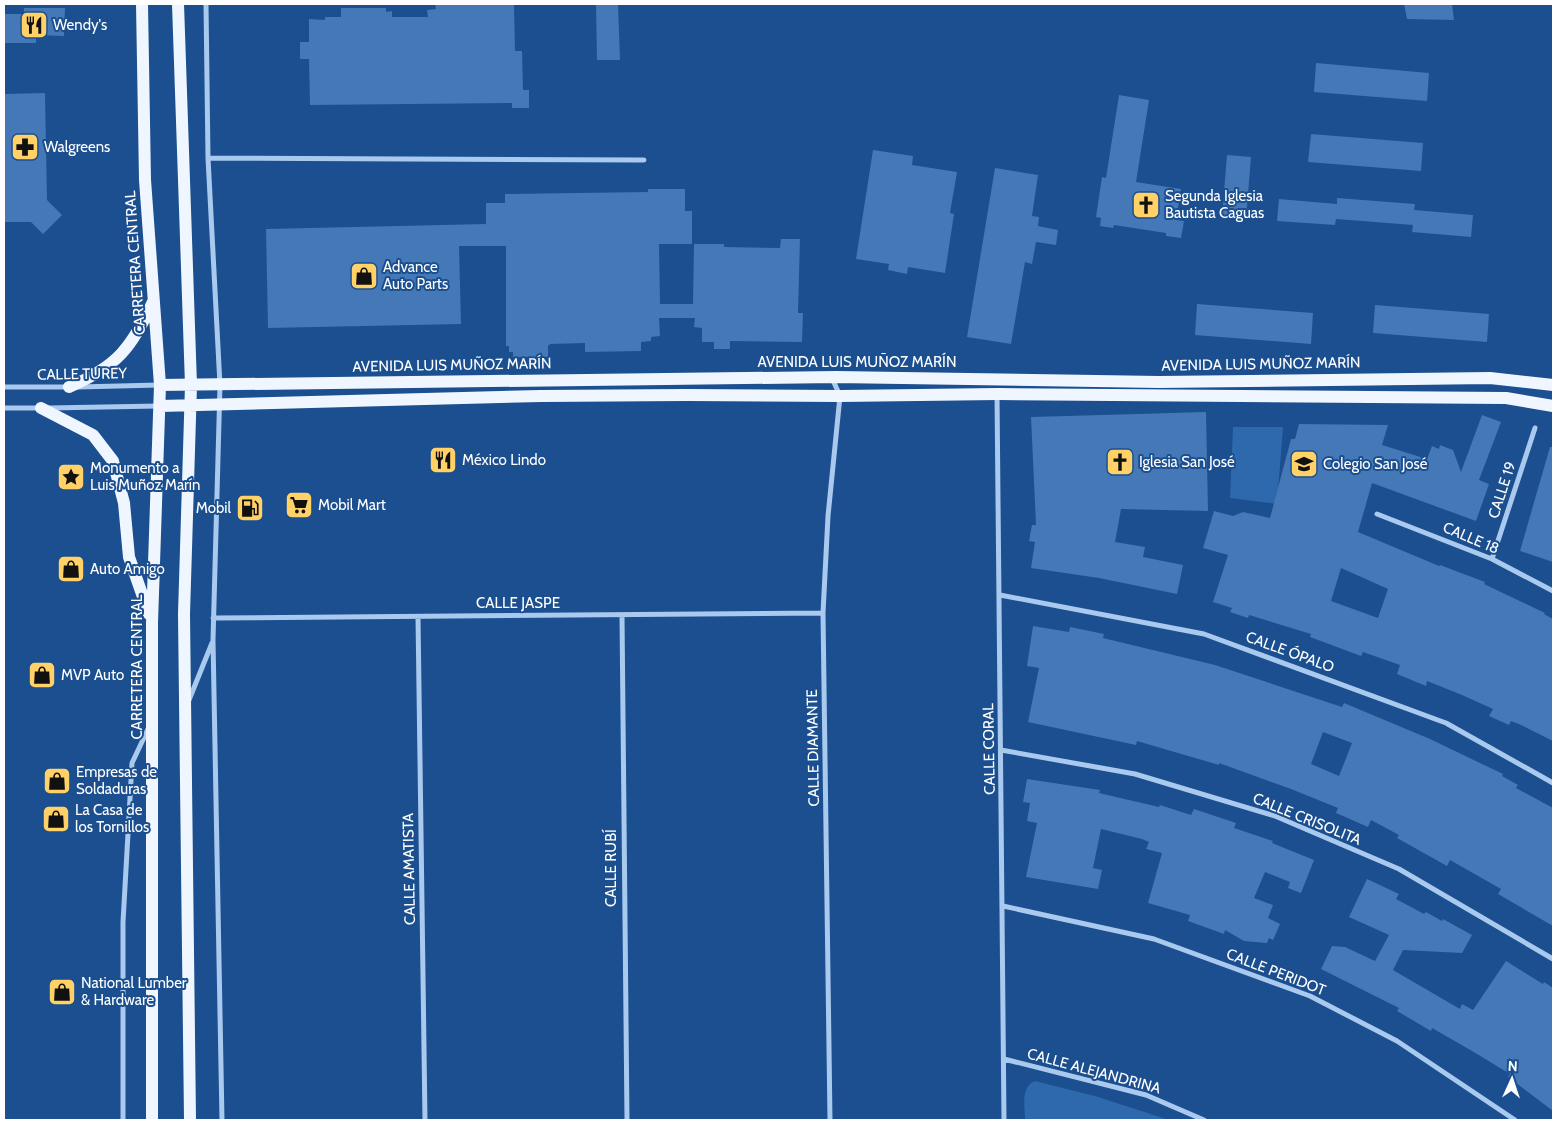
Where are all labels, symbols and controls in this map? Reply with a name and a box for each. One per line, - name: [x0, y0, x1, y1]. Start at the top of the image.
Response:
- restaurant icon: Wendy's: [19, 10, 49, 40]
- place label: Wendy's: [53, 16, 107, 34]
- pharmacy icon: Walgreens: [10, 132, 40, 162]
- place label: Walgreens: [44, 138, 110, 156]
- place label: Segunda Iglesia Bautista Caguas: [1165, 187, 1264, 222]
- street label: CARRETERA CENTRAL: [121, 190, 149, 336]
- church icon: Segunda Iglesia Bautista Caguas: [1131, 190, 1161, 220]
- place label: Advance Auto Parts: [383, 258, 448, 293]
- shop icon: Advance Auto Parts: [349, 261, 379, 291]
- street label: AVENIDA LUIS MUÑOZ MARÍN: [758, 352, 956, 371]
- street label: AVENIDA LUIS MUÑOZ MARÍN: [1161, 352, 1361, 375]
- street label: AVENIDA LUIS MUÑOZ MARÍN: [352, 353, 552, 376]
- street label: CALLE TUREY: [37, 364, 128, 384]
- restaurant icon: México Lindo: [428, 445, 458, 475]
- church icon: Iglesia San José: [1105, 447, 1135, 477]
- school or university icon: Colegio San José: [1289, 449, 1319, 479]
- place label: México Lindo: [462, 451, 546, 469]
- place label: Iglesia San José: [1139, 453, 1235, 471]
- place label: Colegio San José: [1323, 455, 1428, 473]
- place label: Monumento a Luis Muñoz Marín: [90, 459, 200, 494]
- street label: CALLE 19: [1484, 459, 1520, 521]
- place icon: Monumento a Luis Muñoz Marín: [56, 462, 86, 492]
- supermarket icon: Mobil Mart: [284, 490, 314, 520]
- fuel station icon: Mobil: [235, 493, 265, 523]
- place label: Mobil Mart: [318, 496, 386, 514]
- place label: Mobil: [196, 499, 231, 517]
- street label: CALLE 18: [1440, 518, 1502, 558]
- shop icon: Auto Amigo: [56, 554, 86, 584]
- place label: Auto Amigo: [90, 560, 165, 578]
- street label: CARRETERA CENTRAL: [128, 594, 146, 739]
- street label: CALLE JASPE: [476, 594, 560, 612]
- street label: CALLE ÓPALO: [1243, 627, 1337, 676]
- shop icon: MVP Auto: [27, 660, 57, 690]
- place label: MVP Auto: [61, 666, 124, 684]
- street label: CALLE DIAMANTE: [803, 689, 823, 807]
- street label: CALLE CORAL: [979, 703, 999, 795]
- place label: Empresas de Soldaduras: [76, 763, 157, 798]
- shop icon: Empresas de Soldaduras: [42, 766, 72, 796]
- street label: CALLE CRISOLITA: [1250, 789, 1365, 849]
- place label: La Casa de los Tornillos: [75, 801, 149, 836]
- shop icon: La Casa de los Tornillos: [41, 804, 71, 834]
- street label: CALLE AMATISTA: [399, 812, 419, 925]
- street label: CALLE RUBÍ: [601, 829, 620, 907]
- street label: CALLE PERIDOT: [1224, 945, 1328, 999]
- place label: National Lumber & Hardware: [81, 974, 187, 1009]
- shop icon: National Lumber & Hardware: [47, 977, 77, 1007]
- street label: CALLE ALEJANDRINA: [1025, 1045, 1163, 1098]
- north arrow: [1487, 1054, 1537, 1104]
- text: N: [1507, 1057, 1518, 1075]

